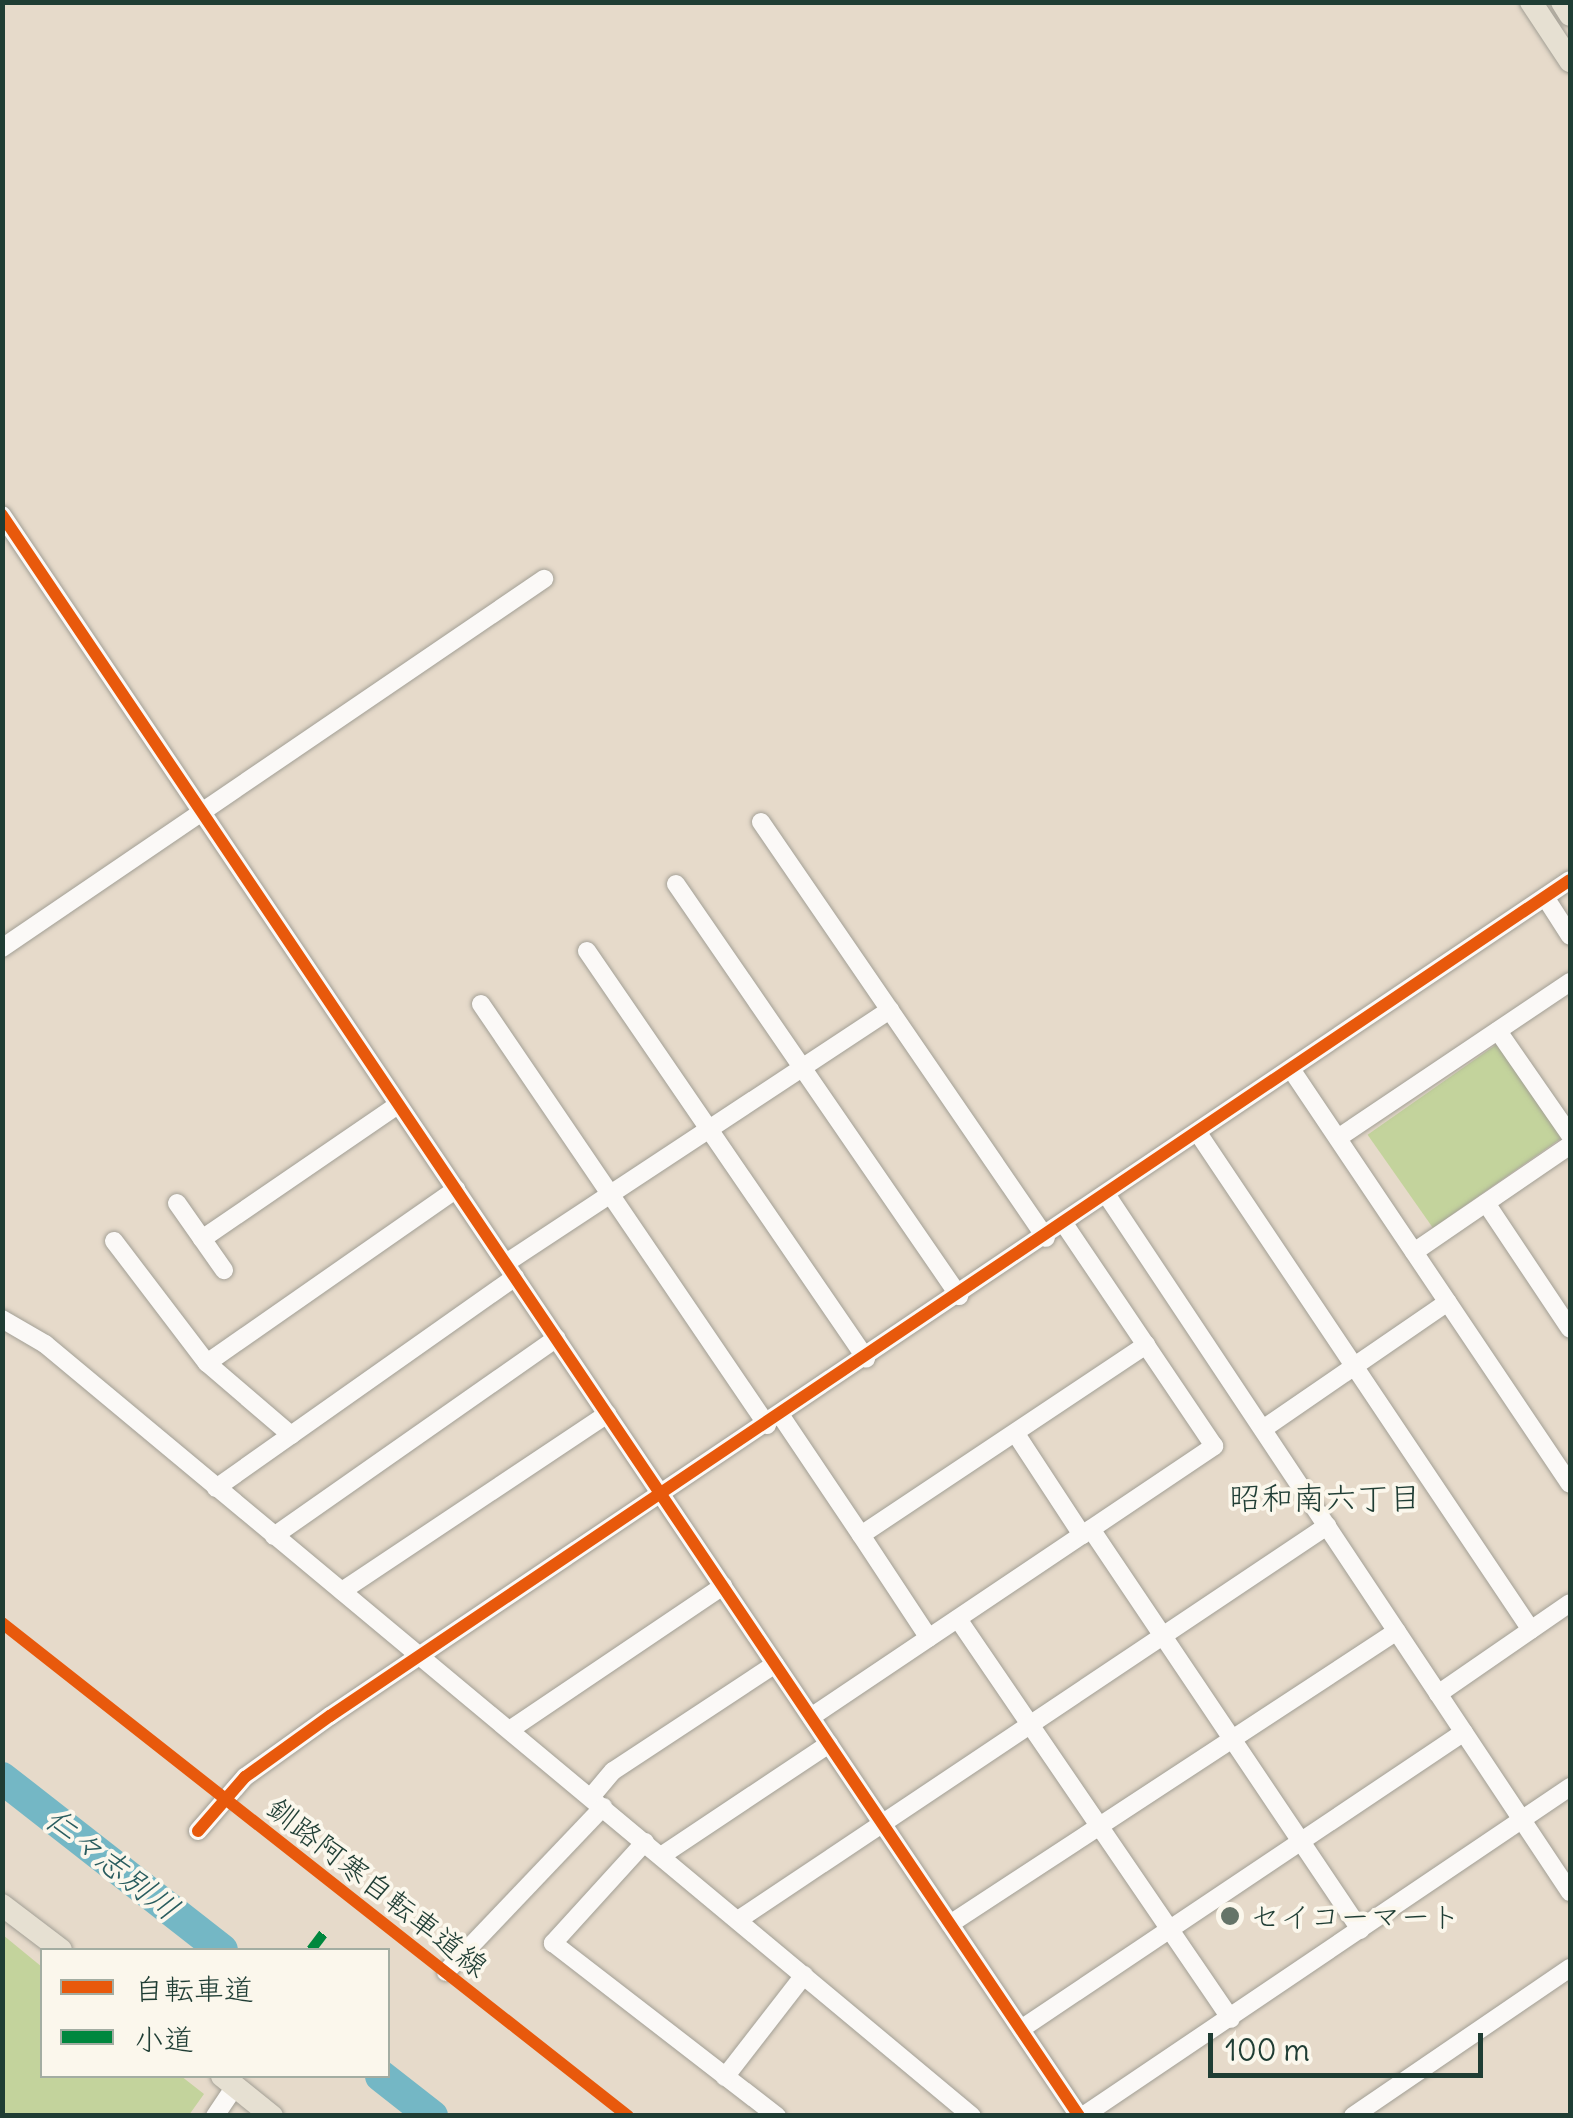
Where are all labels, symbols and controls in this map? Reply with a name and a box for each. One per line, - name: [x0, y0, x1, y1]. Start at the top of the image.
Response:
- district label: 昭和南六丁目: [1229, 1479, 1421, 1517]
- street label: 釧路阿寒自転車道線: [261, 1790, 495, 1984]
- water label: 仁々志別川: [37, 1800, 187, 1928]
- place label: セイコーマート: [1250, 1898, 1460, 1934]
- marker: セイコーマート: [1219, 1905, 1241, 1927]
- legend: [40, 1948, 390, 2078]
- text: 自転車道: [134, 1970, 254, 2008]
- scale bar: [1213, 2013, 1488, 2075]
- text: 小道: [134, 2020, 194, 2058]
- text: 100 m: [1225, 2031, 1310, 2069]

